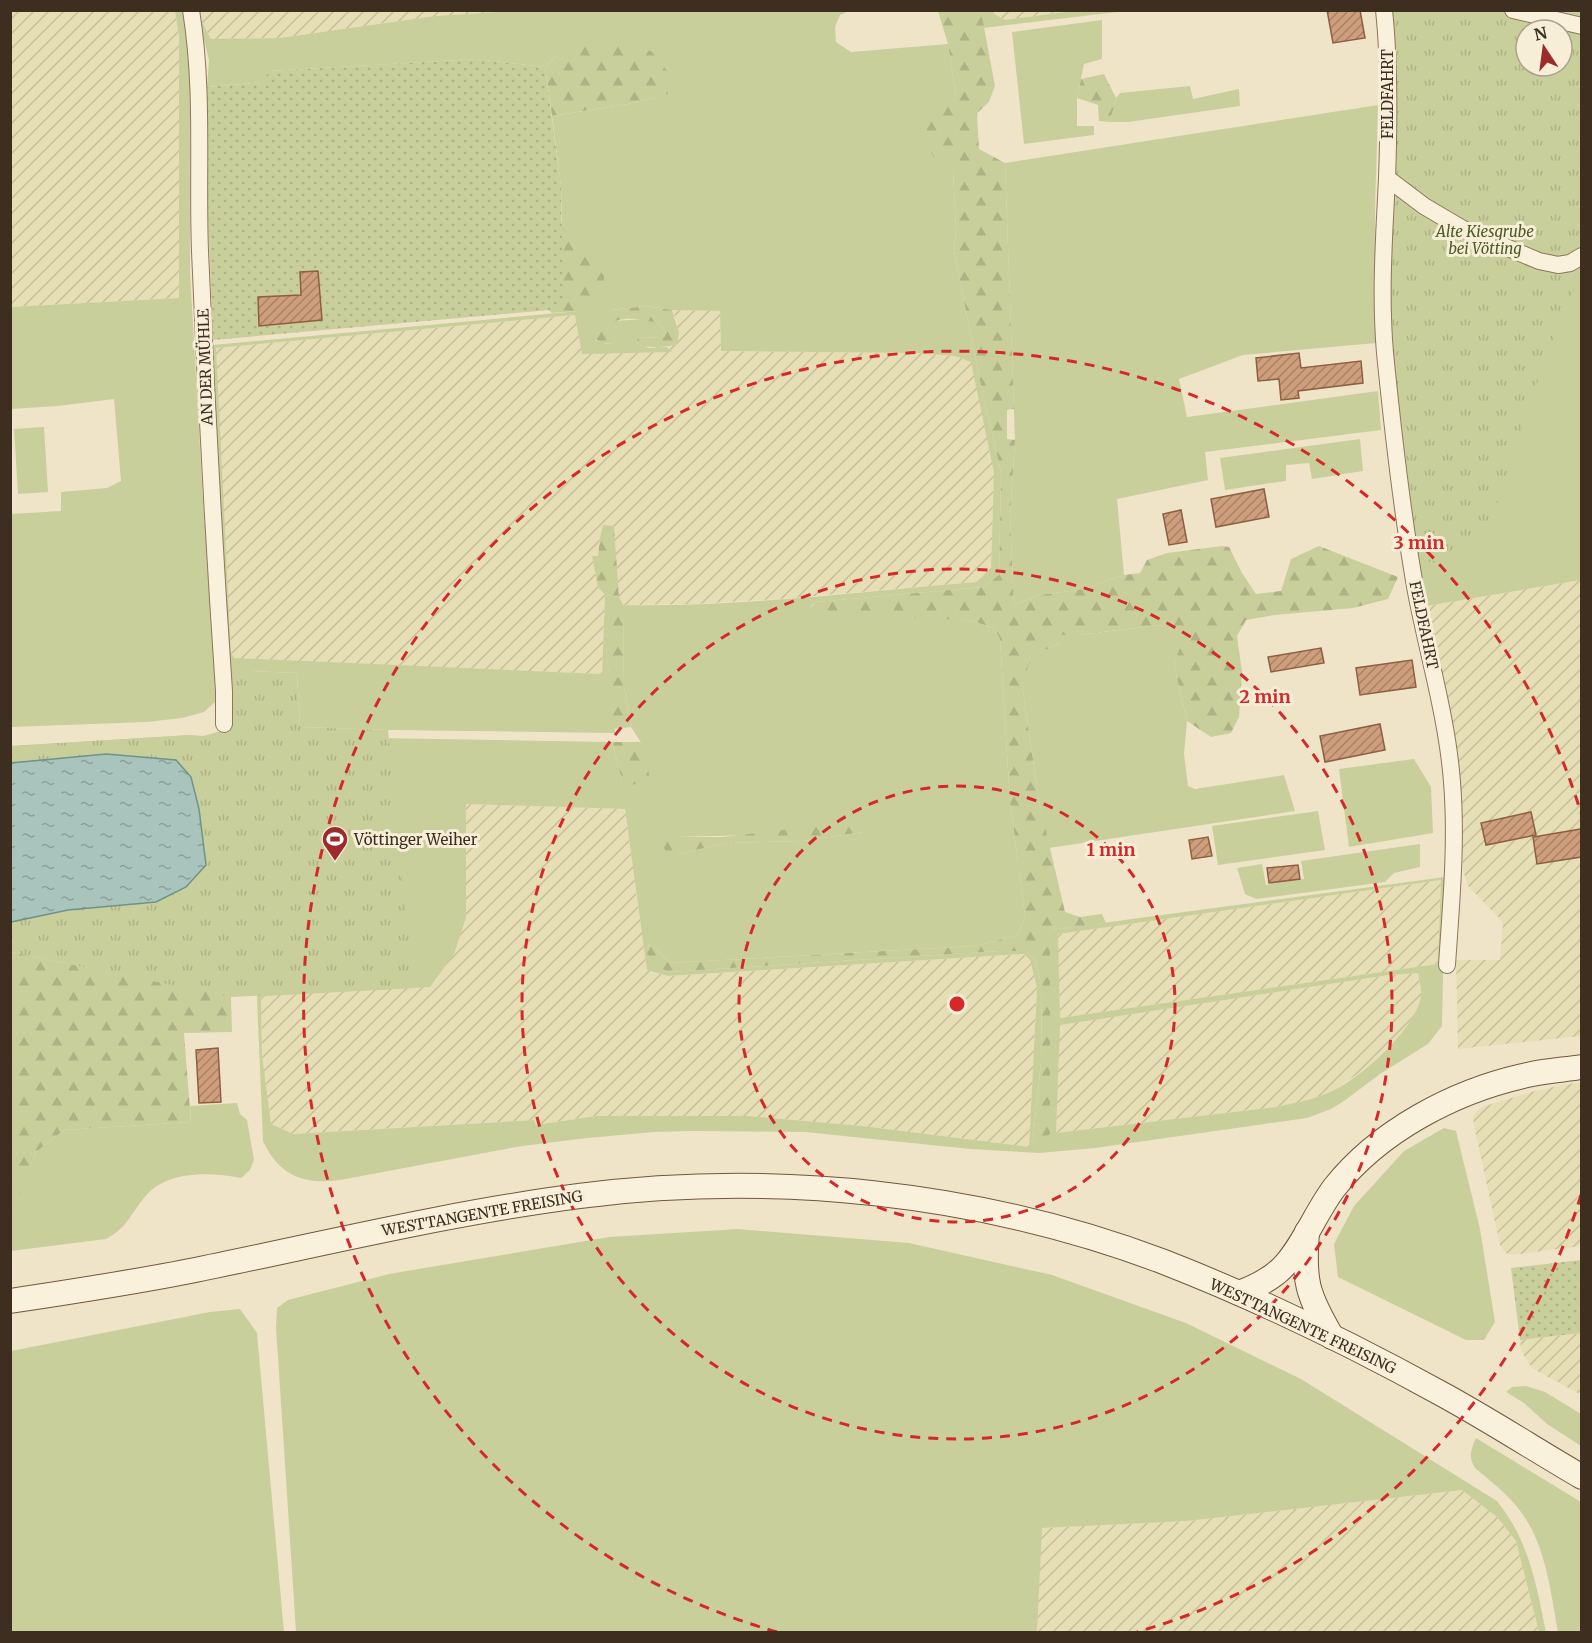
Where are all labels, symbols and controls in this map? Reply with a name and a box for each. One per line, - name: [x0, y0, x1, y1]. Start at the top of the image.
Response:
- north arrow: [1514, 18, 1574, 78]
- text: N: [1532, 22, 1549, 45]
- street label: FELDFAHRT: [1378, 48, 1397, 139]
- park label: Alte Kiesgrube bei Vötting: [1435, 222, 1534, 258]
- street label: AN DER MÜHLE: [192, 308, 217, 427]
- text: 3 min: [1394, 531, 1444, 554]
- street label: FELDFAHRT: [1405, 579, 1443, 672]
- text: 2 min: [1239, 685, 1291, 708]
- sports icon: Vöttinger Weiher: [320, 824, 350, 862]
- place label: Vöttinger Weiher: [353, 830, 478, 849]
- text: 1 min: [1086, 838, 1136, 861]
- centre of rings: [947, 994, 967, 1014]
- street label: WESTTANGENTE FREISING: [379, 1186, 584, 1240]
- street label: WESTTANGENTE FREISING: [1206, 1274, 1399, 1378]

